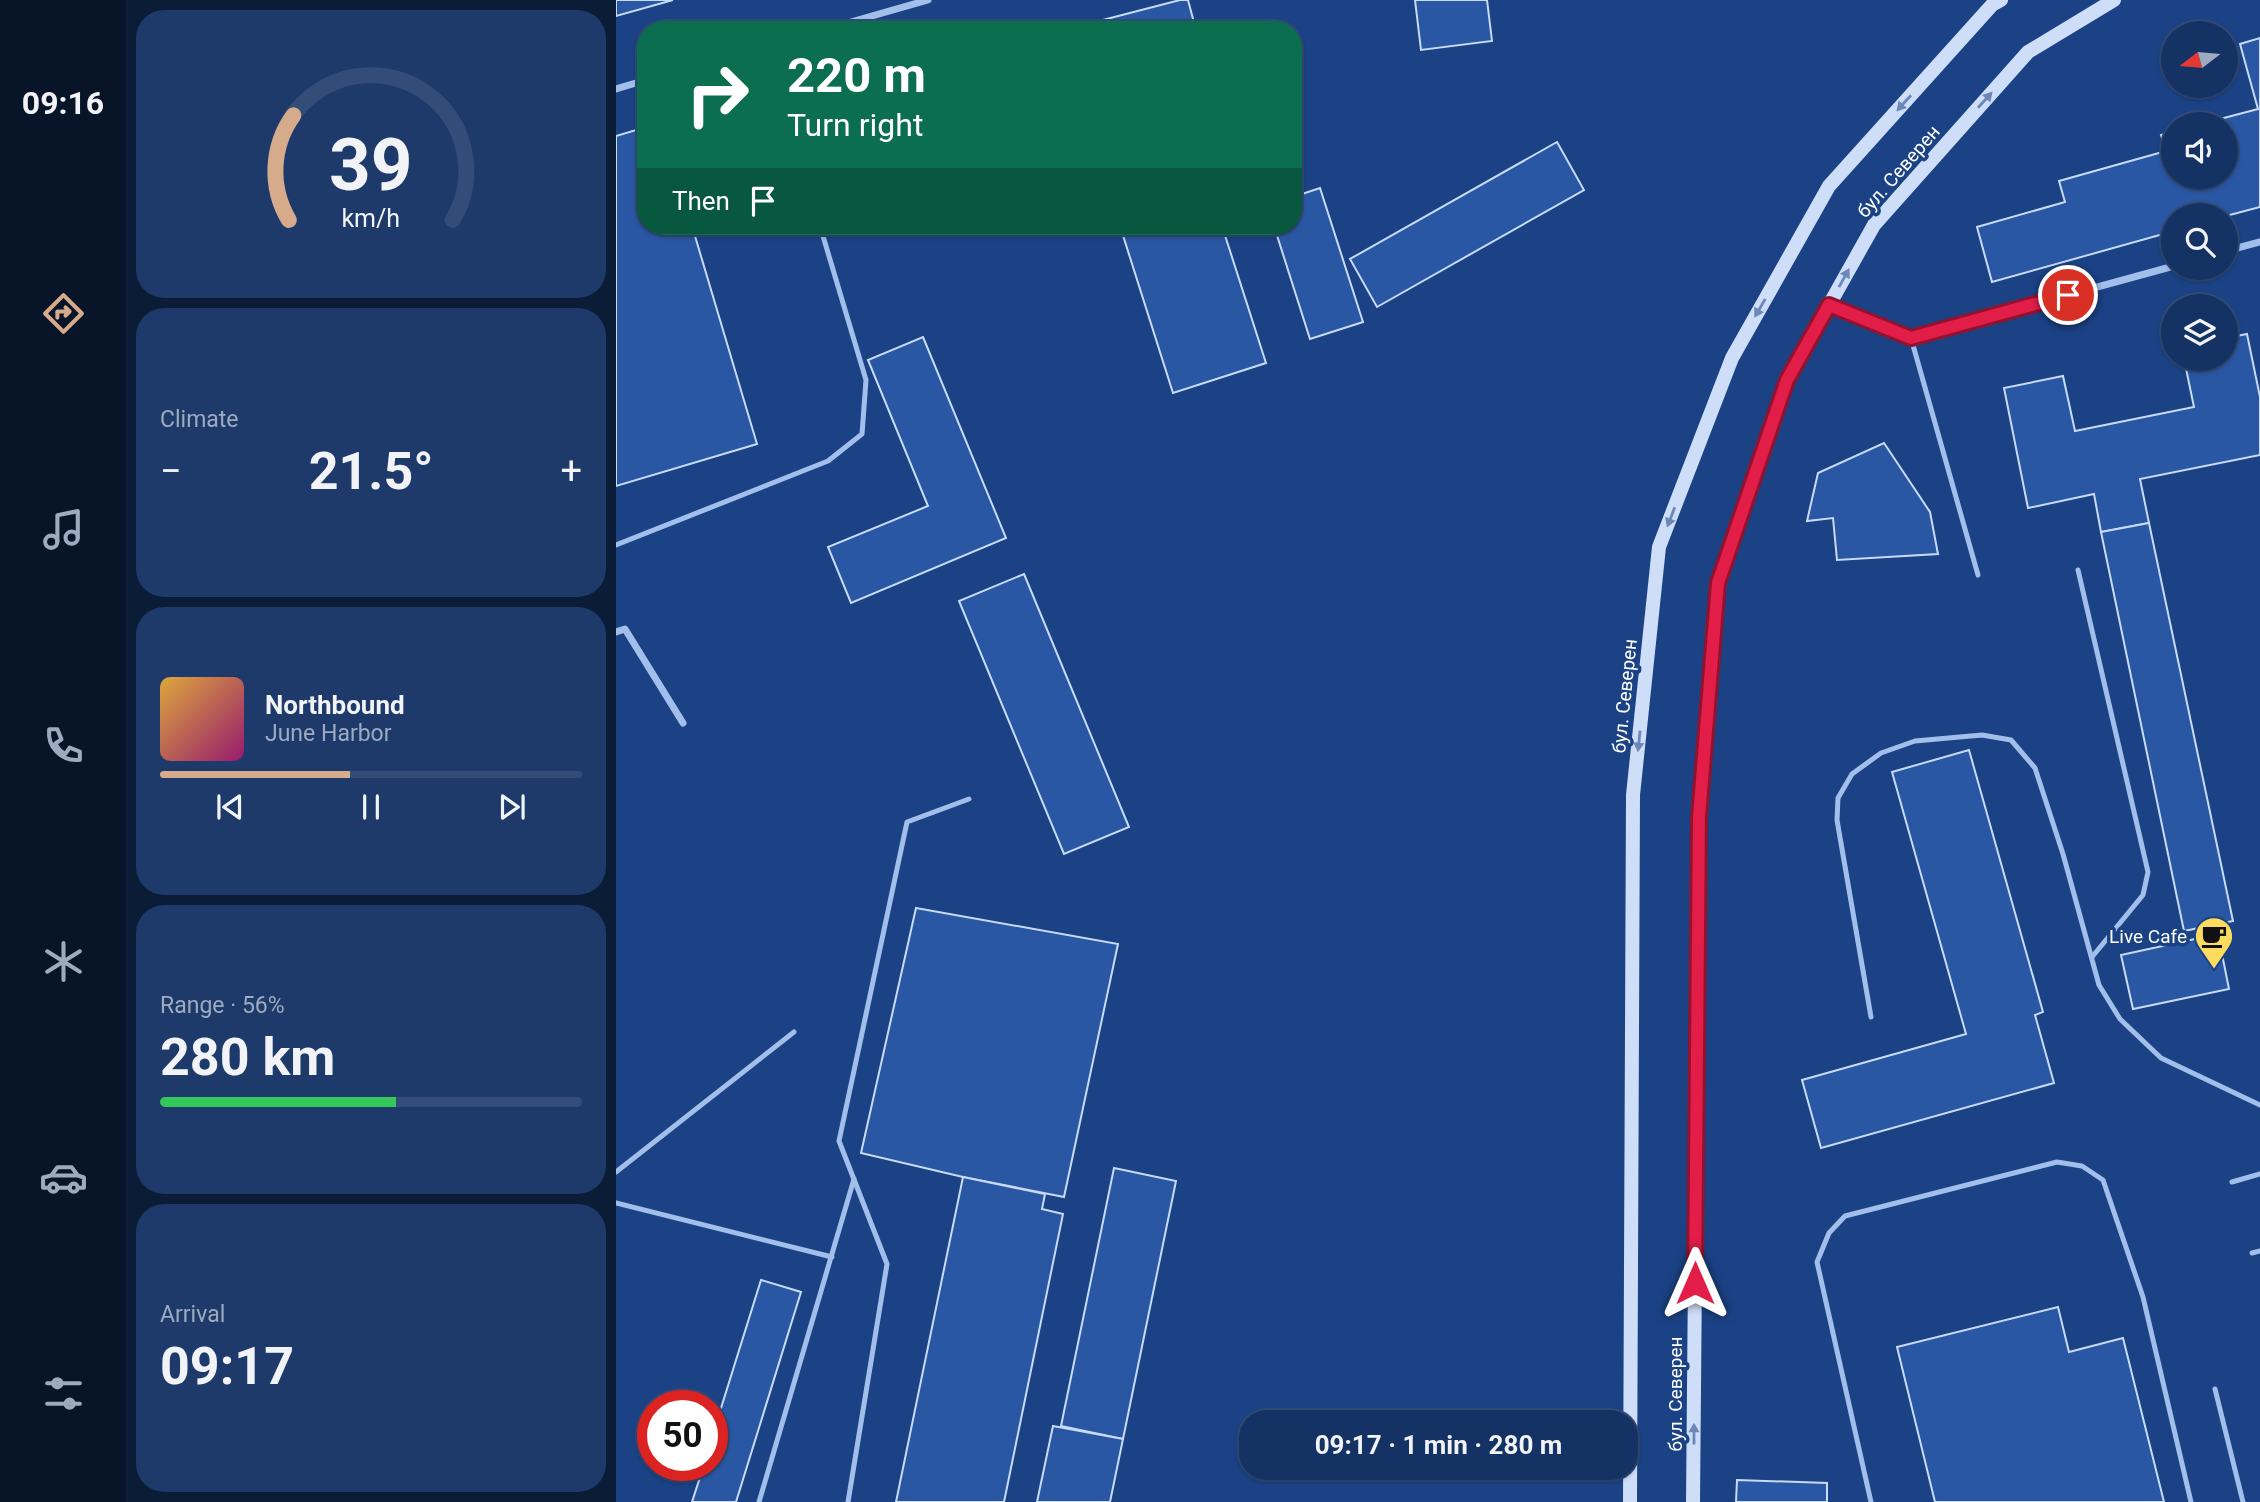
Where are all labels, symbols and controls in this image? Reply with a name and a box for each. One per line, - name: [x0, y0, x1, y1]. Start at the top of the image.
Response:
- north arrow: [2161, 21, 2238, 98]
- map controls: [2161, 21, 2238, 371]
- text: 220 m: [787, 47, 926, 104]
- icon: right: [672, 49, 763, 140]
- text: 09:16: [22, 84, 104, 122]
- one-way arrow: [1977, 91, 1993, 109]
- one-way arrow: [1896, 94, 1912, 112]
- text: Turn right: [787, 106, 923, 144]
- button: sound: [2161, 112, 2238, 189]
- street label: бул. Северен: [1852, 120, 1945, 222]
- text: 39: [329, 123, 413, 209]
- icon: arrive: [744, 182, 782, 220]
- text: Then: [672, 186, 730, 216]
- button: search: [2161, 203, 2238, 280]
- text: km/h: [342, 204, 400, 233]
- pin: [2038, 265, 2098, 325]
- one-way arrow: [1839, 268, 1850, 288]
- icon: arrive: [2049, 276, 2087, 314]
- icon: directions: [39, 289, 88, 338]
- button: layers: [2161, 294, 2238, 371]
- one-way arrow: [1754, 298, 1766, 318]
- text: Climate: [160, 406, 239, 433]
- text: 21.5°: [309, 441, 434, 502]
- text: −: [160, 449, 182, 493]
- text: +: [560, 449, 582, 493]
- icon: music: [39, 505, 88, 554]
- one-way arrow: [1665, 506, 1676, 527]
- street label: бул. Северен: [1607, 638, 1642, 754]
- text: Northbound: [265, 690, 405, 720]
- text: June Harbor: [265, 720, 392, 747]
- icon: phone: [39, 721, 88, 770]
- one-way arrow: [1633, 730, 1644, 752]
- icon: previous: [211, 788, 249, 826]
- icon: pause: [352, 788, 390, 826]
- icon: next: [493, 788, 531, 826]
- cafe icon: Live Cafe: [2193, 915, 2235, 970]
- place label: Live Cafe: [2109, 925, 2187, 948]
- icon: climate: [39, 937, 88, 986]
- text: Range · 56%: [160, 992, 285, 1019]
- text: 280 km: [160, 1027, 335, 1088]
- icon: car: [39, 1153, 88, 1202]
- position arrow: [1658, 1246, 1732, 1320]
- text: Arrival: [160, 1301, 225, 1328]
- text: 09:17: [160, 1336, 294, 1397]
- street label: бул. Северен: [1664, 1337, 1687, 1451]
- icon: filters: [39, 1369, 88, 1418]
- speed limit sign: 50: [637, 1390, 728, 1481]
- one-way arrow: [1688, 1423, 1700, 1445]
- text: 09:17 · 1 min · 280 m: [1315, 1430, 1562, 1460]

